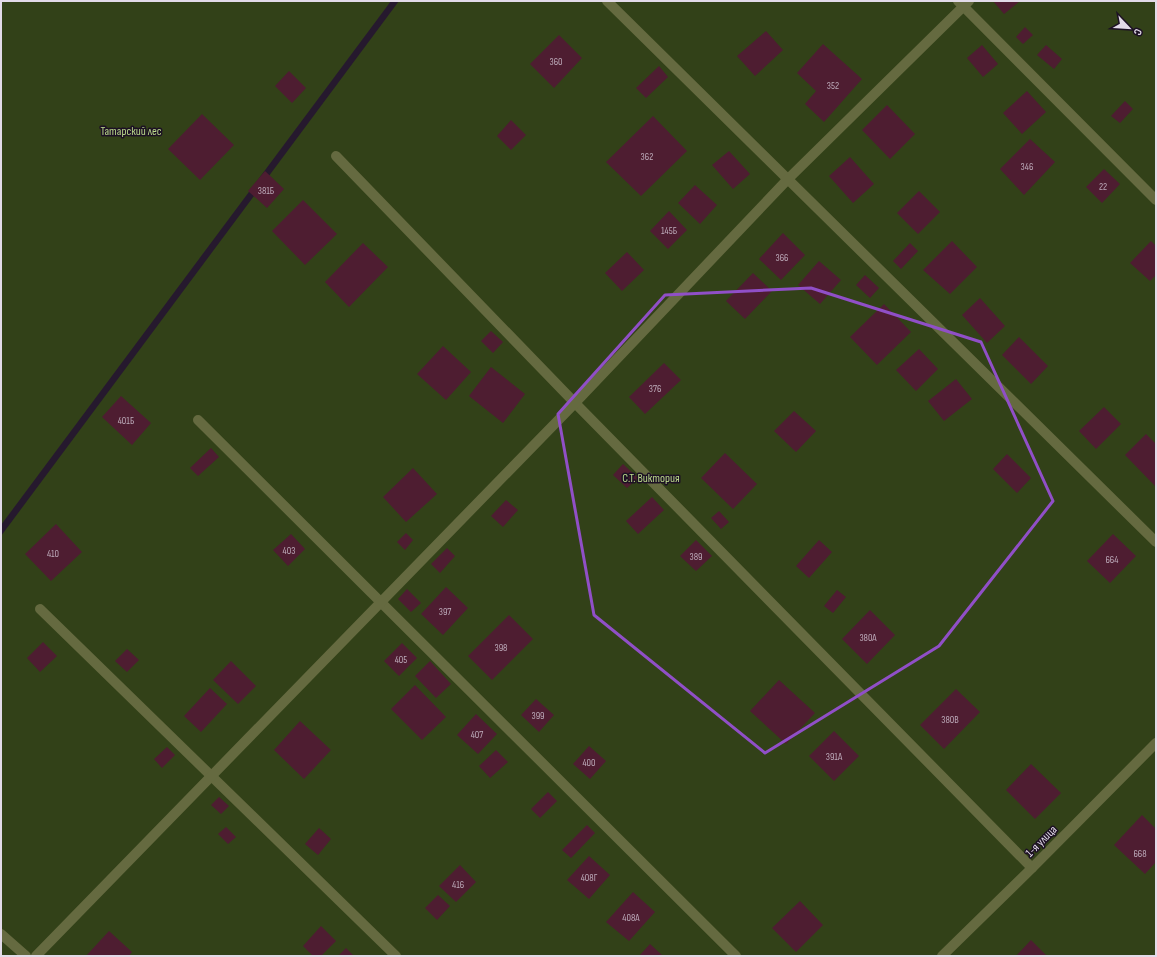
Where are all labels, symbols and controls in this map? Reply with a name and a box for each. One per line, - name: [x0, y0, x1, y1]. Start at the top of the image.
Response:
- north arrow: [1109, 8, 1149, 48]
- text: С: [1130, 27, 1145, 38]
- house number: 360: [549, 56, 563, 68]
- house number: 352: [827, 80, 839, 92]
- park label: Татарский лес: [100, 124, 162, 139]
- house number: 362: [641, 151, 653, 163]
- house number: 346: [1021, 161, 1033, 173]
- house number: 22: [1099, 181, 1107, 193]
- house number: 381Б: [258, 185, 275, 197]
- house number: 145Б: [661, 225, 678, 237]
- house number: 366: [776, 252, 788, 264]
- house number: 376: [649, 383, 661, 395]
- house number: 401Б: [118, 415, 135, 427]
- park label: С.Т. Виктория: [622, 471, 680, 486]
- house number: 403: [283, 545, 295, 557]
- house number: 410: [47, 548, 59, 560]
- house number: 389: [690, 551, 703, 563]
- house number: 664: [1105, 554, 1119, 566]
- house number: 397: [439, 606, 451, 618]
- house number: 380А: [859, 632, 877, 644]
- house number: 398: [495, 642, 508, 654]
- house number: 405: [395, 654, 407, 666]
- house number: 399: [531, 710, 545, 722]
- house number: 380В: [941, 714, 959, 726]
- house number: 407: [471, 729, 483, 741]
- house number: 391А: [826, 751, 843, 763]
- house number: 400: [582, 757, 596, 769]
- street label: 1-я улица: [1022, 822, 1061, 860]
- house number: 668: [1133, 848, 1147, 860]
- house number: 408Г: [581, 872, 598, 884]
- house number: 416: [452, 879, 464, 891]
- house number: 408А: [622, 912, 640, 924]

